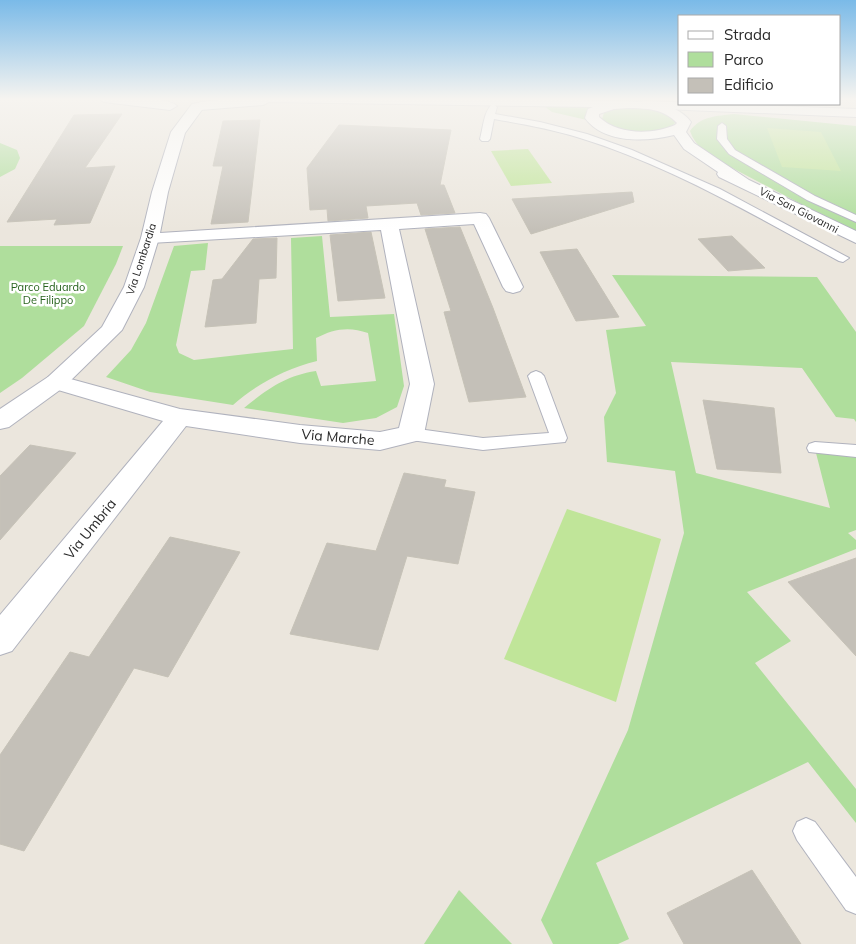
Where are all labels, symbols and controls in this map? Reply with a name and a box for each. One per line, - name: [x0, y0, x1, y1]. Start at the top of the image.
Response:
- legend: [678, 15, 841, 105]
- text: Strada: [724, 25, 771, 44]
- text: Parco: [724, 50, 764, 69]
- text: Edificio: [724, 75, 774, 94]
- street label: Via San Giovanni: [757, 184, 841, 236]
- street label: Via Lombardia: [123, 221, 159, 297]
- park label: Parco Eduardo De Filippo: [11, 280, 85, 307]
- street label: Via Marche: [301, 425, 375, 449]
- street label: Via Umbria: [60, 495, 120, 563]

